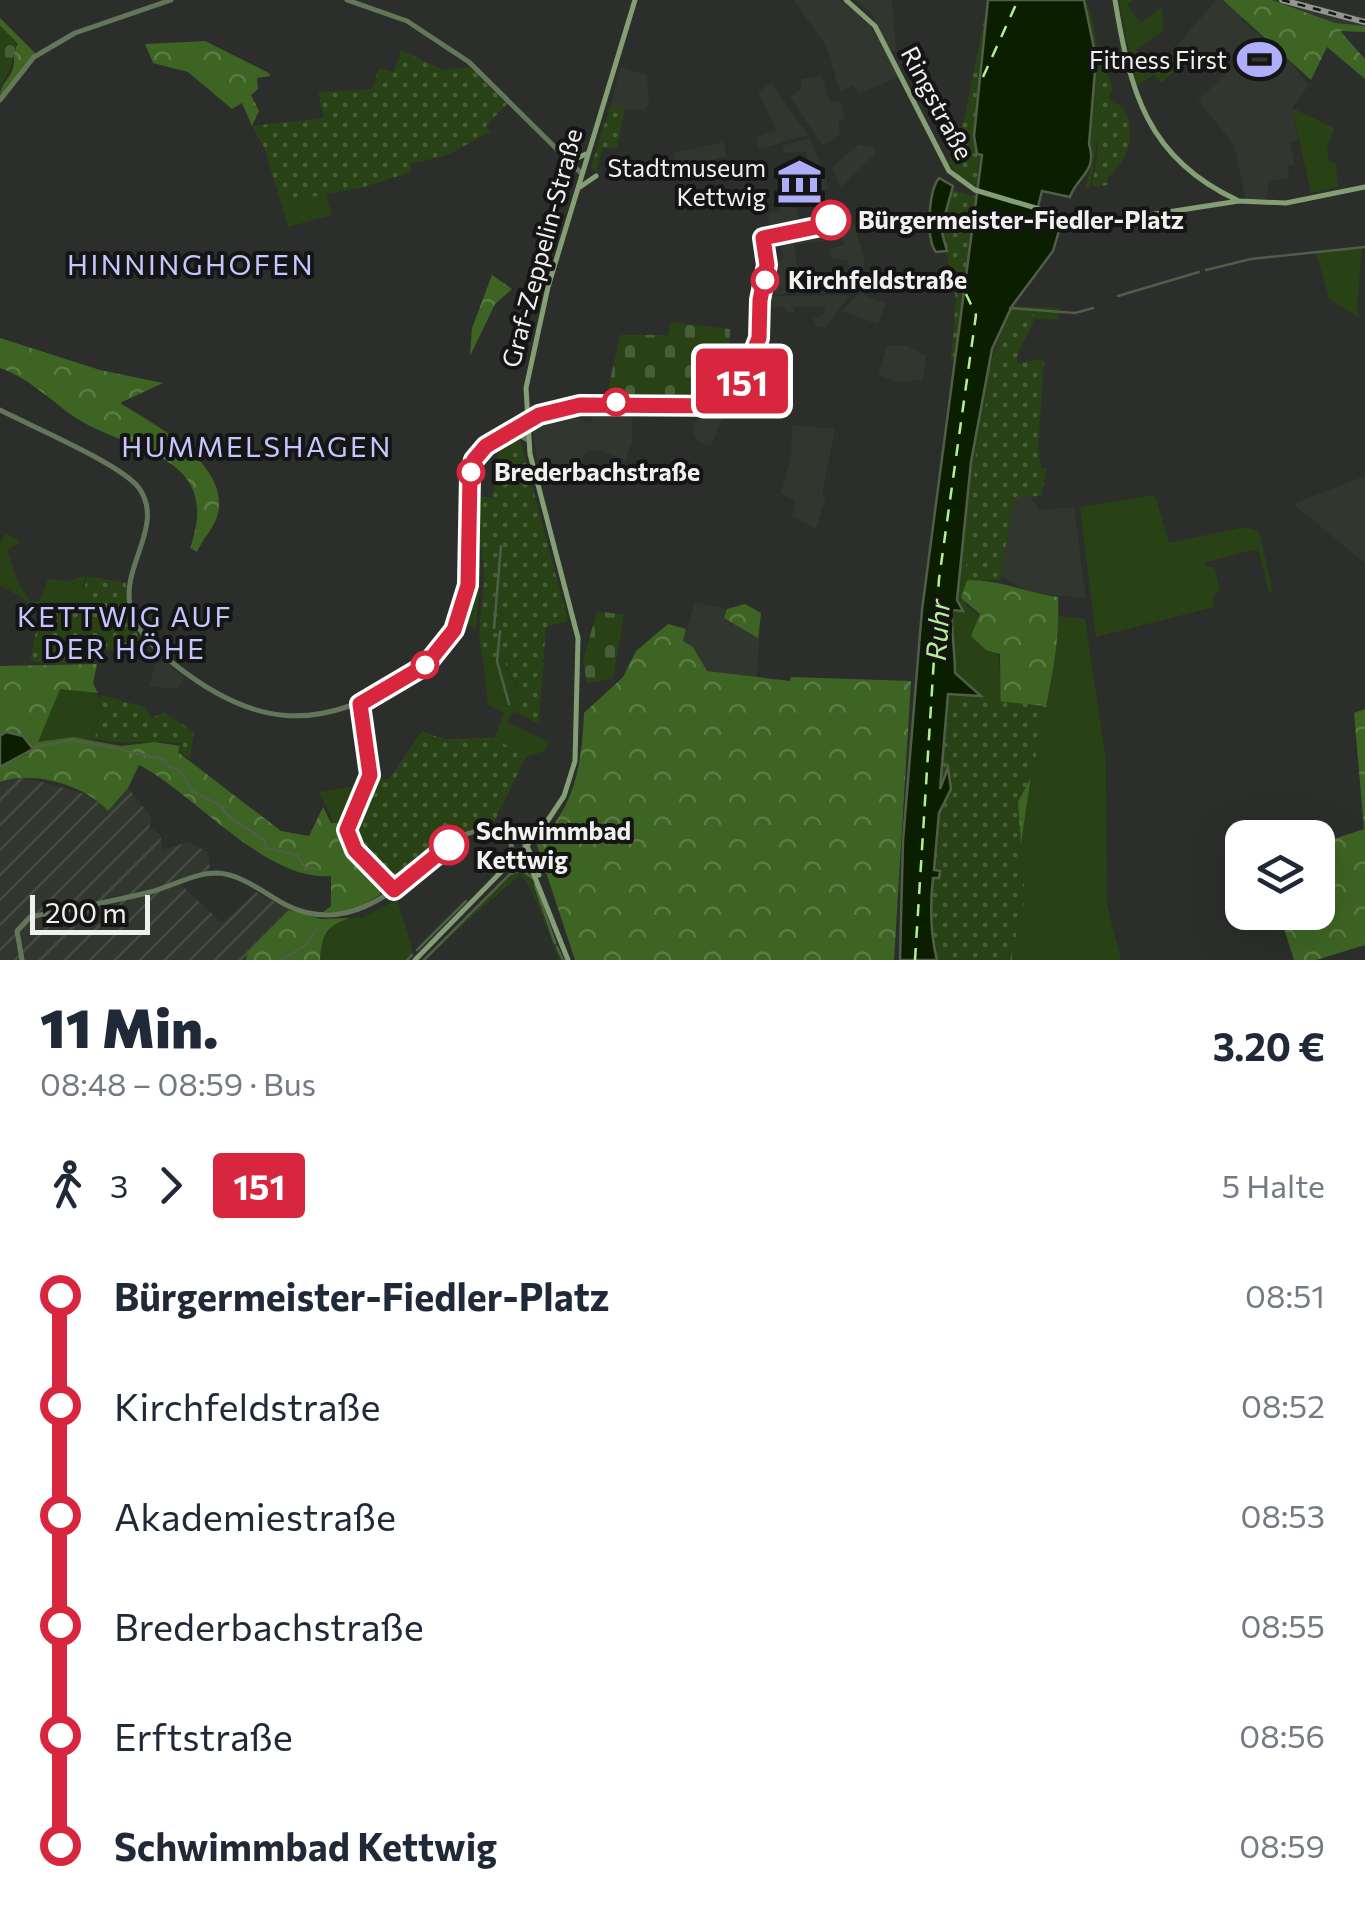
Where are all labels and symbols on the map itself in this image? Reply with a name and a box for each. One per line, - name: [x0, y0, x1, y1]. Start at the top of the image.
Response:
- sports icon: Fitness First: [1236, 36, 1284, 84]
- street label: Ringstraße: [896, 41, 980, 164]
- place label: Fitness First: [1089, 44, 1227, 74]
- street label: Graf-Zeppelin-Straße: [495, 125, 587, 371]
- place label: Stadtmuseum Kettwig: [607, 152, 766, 211]
- museum icon: Stadtmuseum Kettwig: [775, 158, 823, 206]
- marker: Bürgermeister-Fiedler-Platz: [812, 201, 850, 239]
- place label: Bürgermeister-Fiedler-Platz: [858, 204, 1184, 234]
- district label: HINNINGHOFEN: [67, 247, 315, 281]
- place label: Kirchfeldstraße: [788, 264, 967, 294]
- marker: Kirchfeldstraße: [752, 267, 778, 293]
- line badge: 151: [684, 348, 800, 414]
- unlabelled marker: [603, 389, 629, 415]
- district label: HUMMELSHAGEN: [121, 429, 393, 463]
- place label: Brederbachstraße: [494, 456, 700, 486]
- marker: Brederbachstraße: [458, 459, 484, 485]
- water label: Ruhr: [918, 597, 956, 662]
- district label: KETTWIG AUF DER HÖHE: [17, 599, 233, 665]
- unlabelled marker: [412, 652, 438, 678]
- place label: Schwimmbad Kettwig: [476, 815, 631, 874]
- marker: Schwimmbad Kettwig: [430, 826, 468, 864]
- scale bar: [30, 890, 150, 934]

